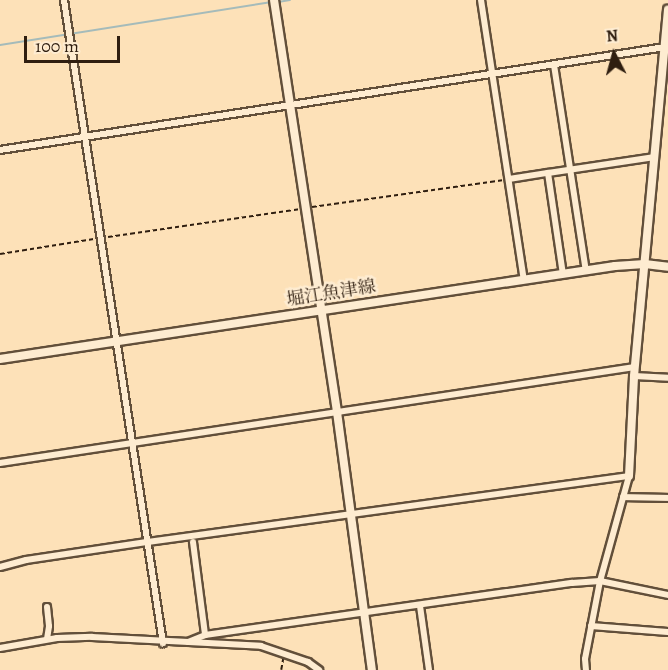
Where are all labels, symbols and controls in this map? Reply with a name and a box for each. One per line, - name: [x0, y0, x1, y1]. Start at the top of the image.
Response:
- scale bar: [27, 24, 123, 62]
- north arrow: [584, 24, 644, 84]
- text: N: [605, 25, 619, 48]
- text: 100 m: [35, 34, 79, 58]
- street label: 堀江魚津線: [285, 275, 377, 311]

